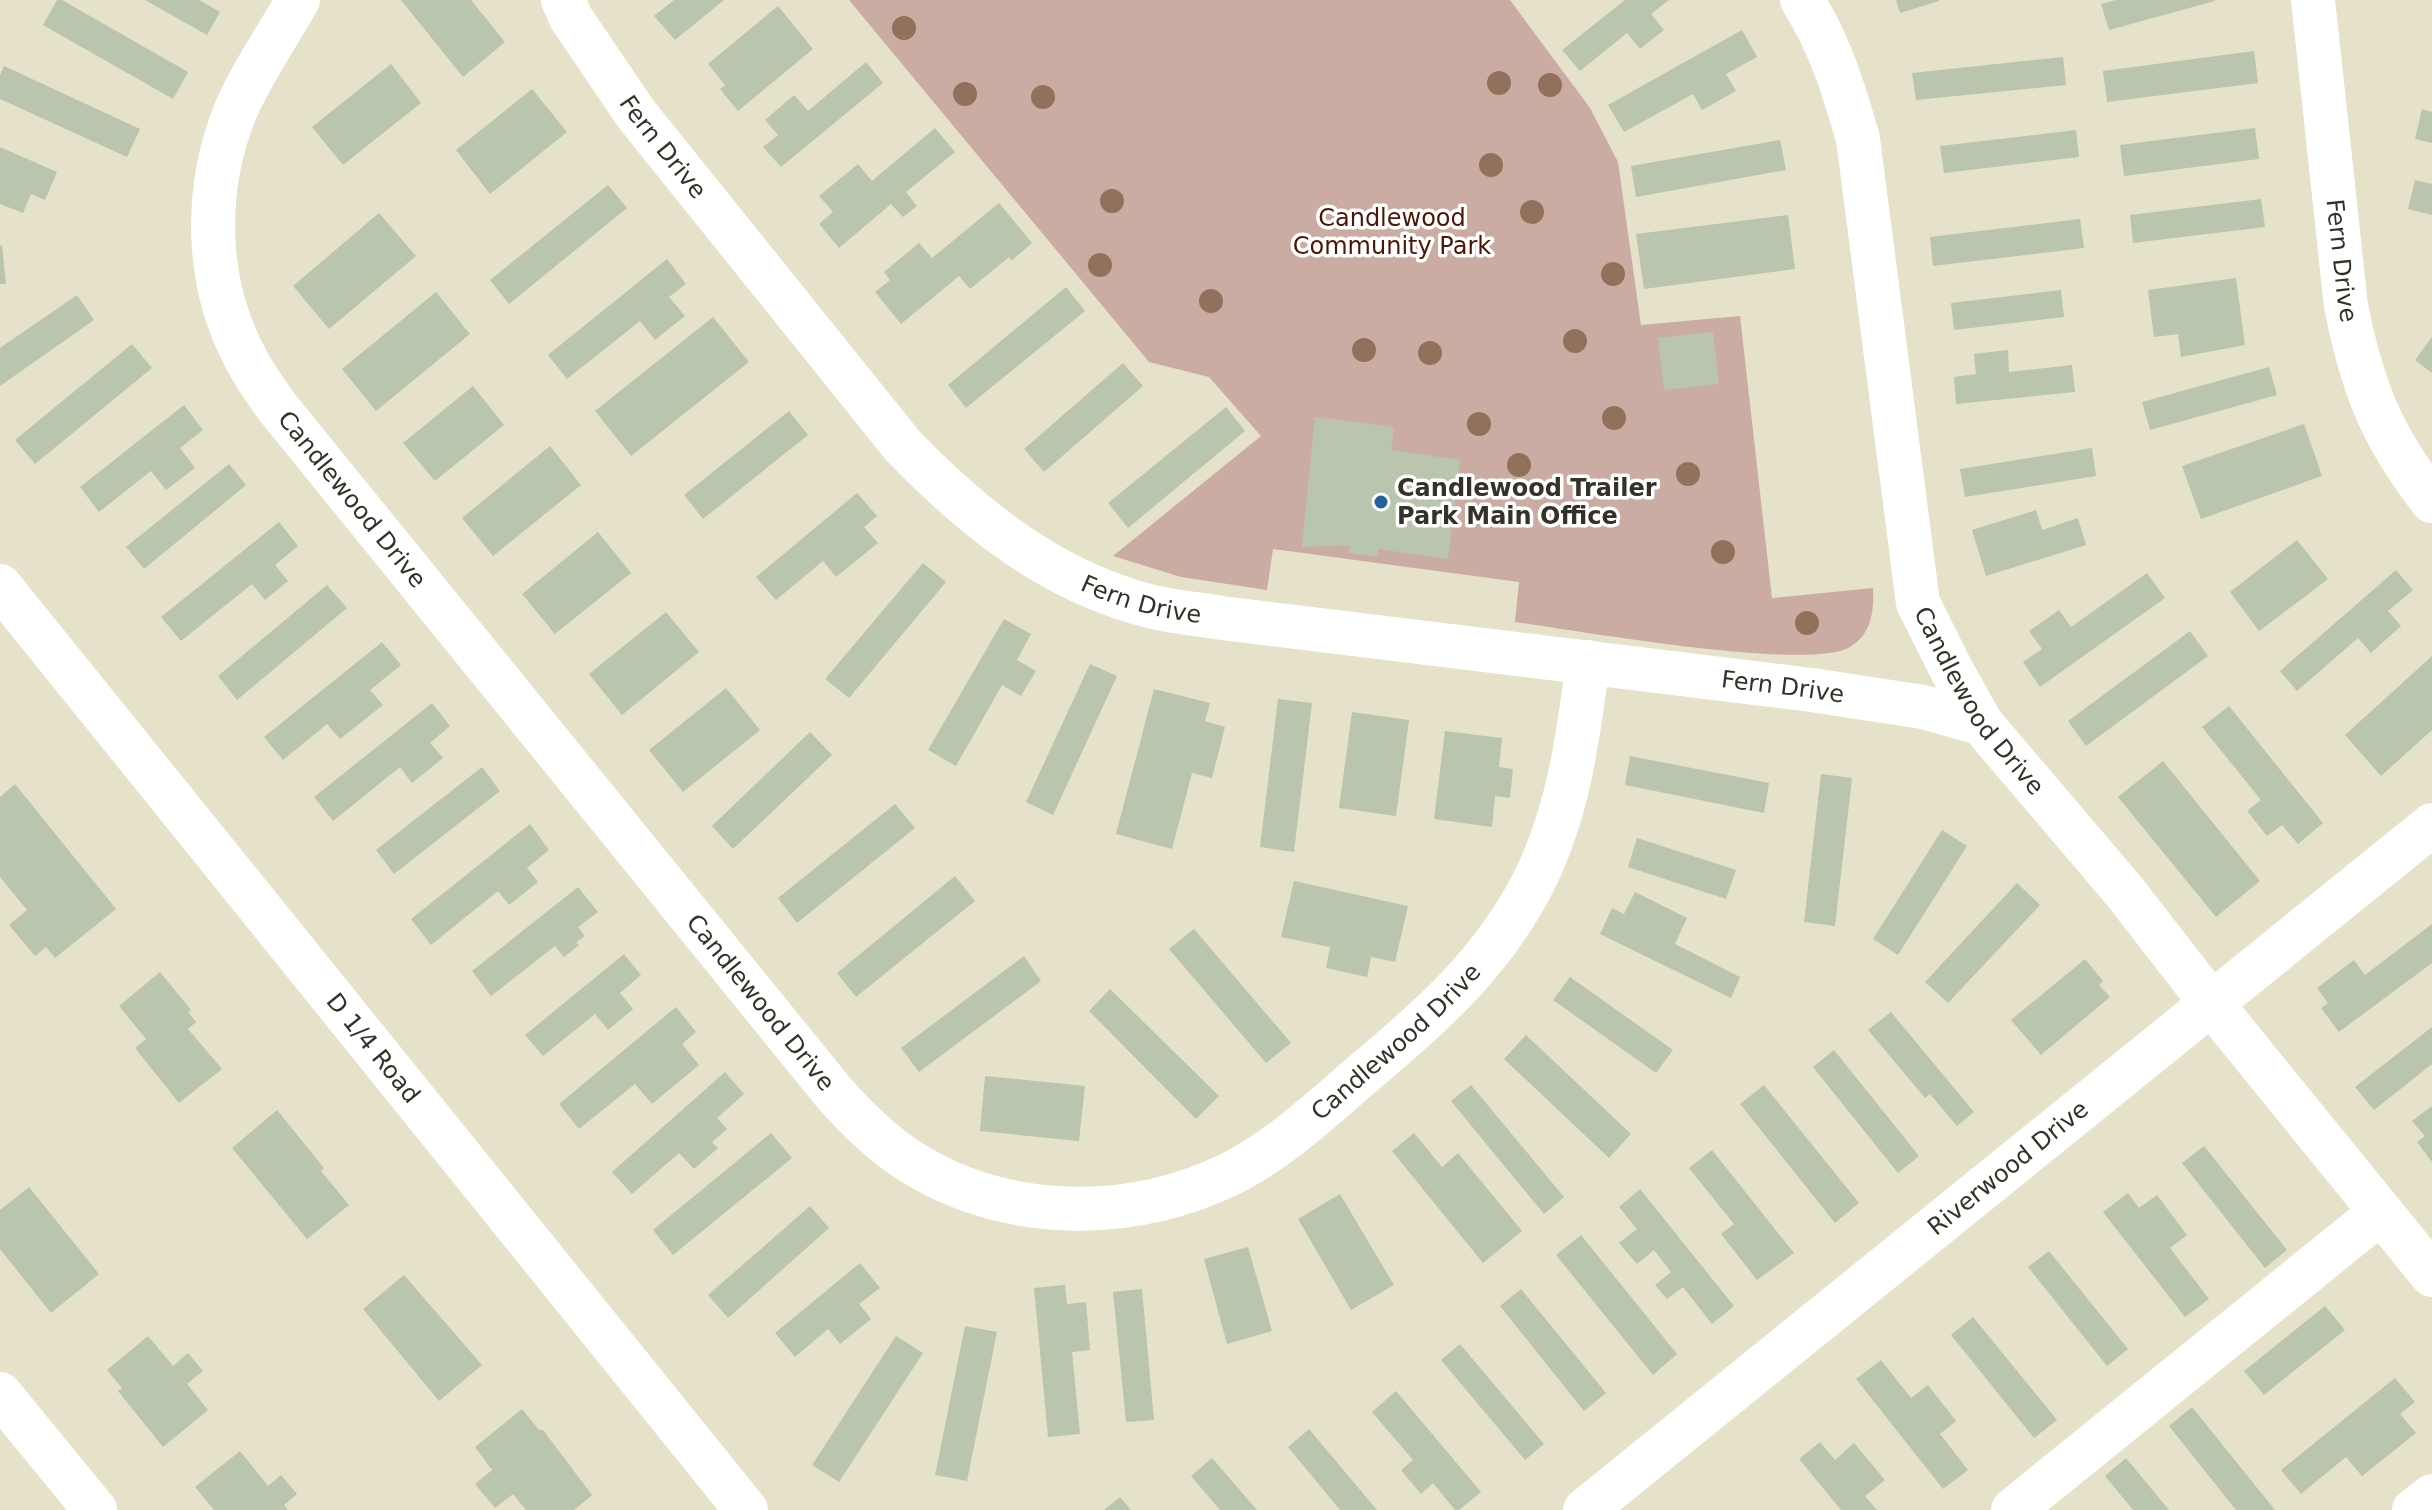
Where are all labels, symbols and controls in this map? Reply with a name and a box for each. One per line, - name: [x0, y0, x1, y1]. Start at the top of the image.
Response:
- street label: Fern Drive: [614, 90, 712, 204]
- street label: Fern Drive: [2321, 198, 2363, 325]
- park label: Candlewood Community Park: [1293, 204, 1491, 260]
- street label: Candlewood Drive: [272, 405, 432, 593]
- place label: Candlewood Trailer Park Main Office: [1397, 474, 1657, 530]
- marker: Candlewood Trailer Park Main Office: [1372, 493, 1390, 511]
- street label: Fern Drive: [1077, 569, 1203, 629]
- street label: Candlewood Drive: [1908, 602, 2050, 800]
- street label: Fern Drive: [1720, 665, 1846, 709]
- street label: Candlewood Drive: [681, 909, 840, 1096]
- street label: Candlewood Drive: [1306, 958, 1487, 1126]
- street label: D 1/4 Road: [321, 988, 426, 1109]
- street label: Riverwood Drive: [1922, 1095, 2094, 1241]

